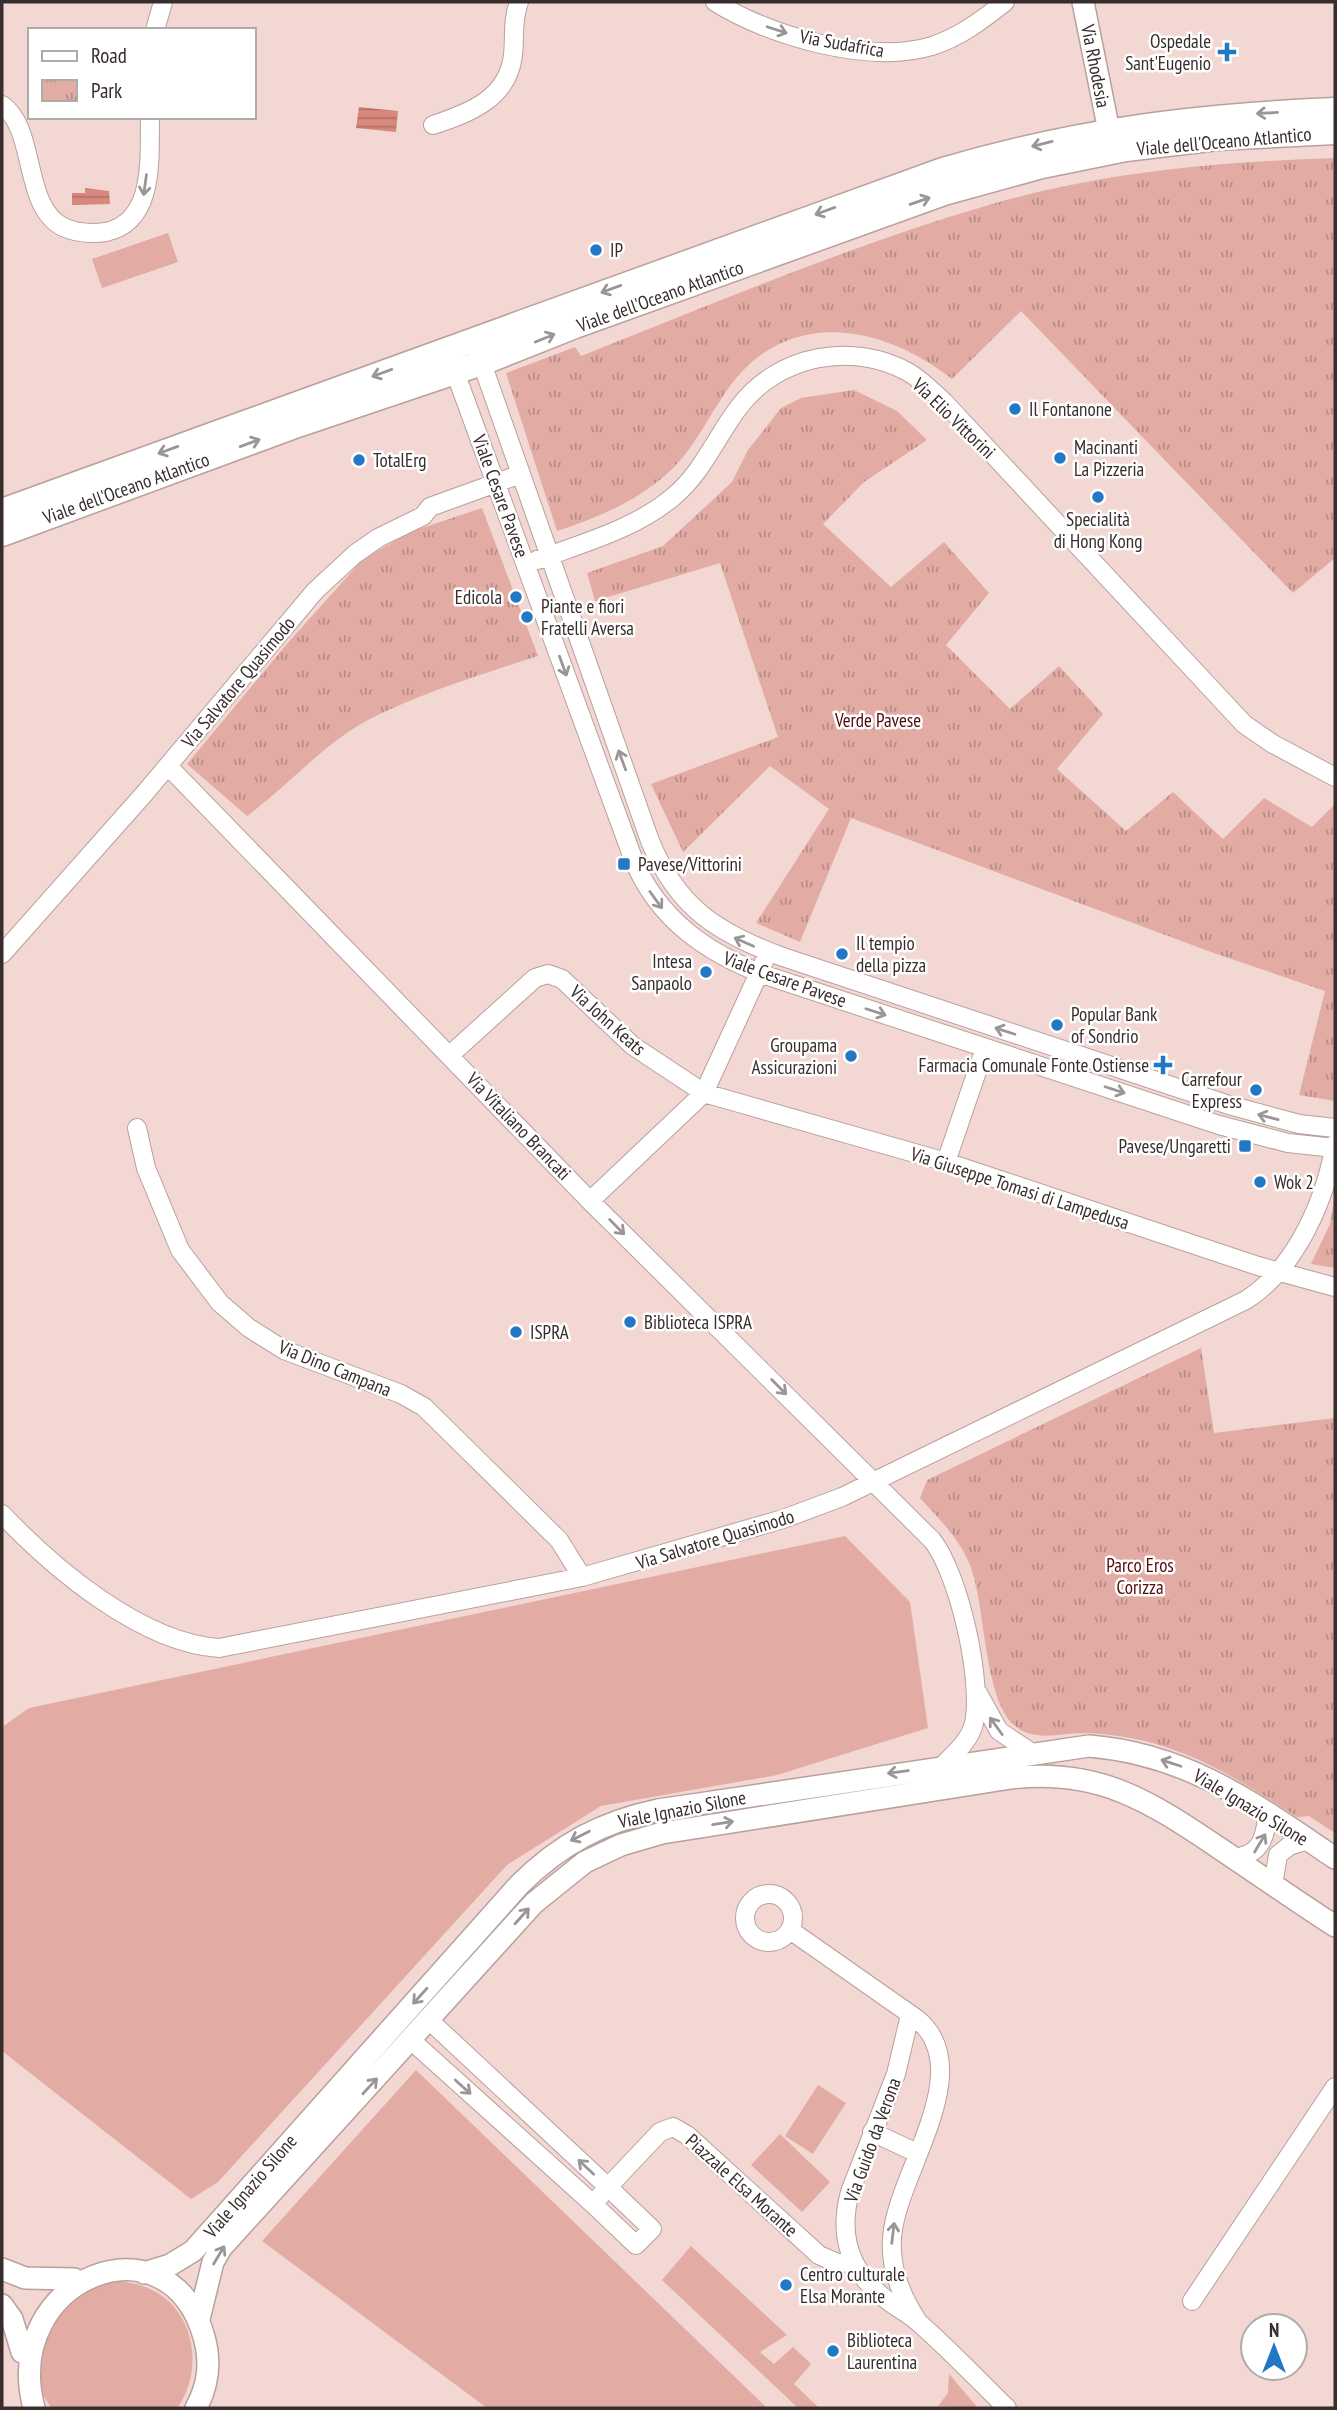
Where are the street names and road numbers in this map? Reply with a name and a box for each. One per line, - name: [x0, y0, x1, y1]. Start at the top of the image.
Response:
- street label: Via Rhodesia: [1076, 21, 1116, 110]
- street label: Via Sudafrica: [797, 24, 886, 62]
- street label: Viale dell'Oceano Atlantico: [1135, 121, 1312, 161]
- street label: Viale dell'Oceano Atlantico: [573, 255, 746, 338]
- street label: Via Elio Vittorini: [907, 372, 1001, 464]
- street label: Viale Cesare Pavese: [467, 430, 534, 561]
- street label: Viale dell'Oceano Atlantico: [39, 447, 212, 530]
- street label: Via Salvatore Quasimodo: [175, 612, 300, 753]
- street label: Viale Cesare Pavese: [719, 945, 850, 1012]
- street label: Via John Keats: [564, 979, 651, 1060]
- street label: Via Vitaliano Brancati: [461, 1066, 576, 1185]
- street label: Via Giuseppe Tomasi di Lampedusa: [907, 1141, 1132, 1235]
- street label: Via Dino Campana: [274, 1334, 395, 1402]
- street label: Via Salvatore Quasimodo: [632, 1504, 797, 1575]
- street label: Viale Ignazio Silone: [1188, 1763, 1313, 1851]
- street label: Viale Ignazio Silone: [615, 1785, 748, 1833]
- street label: Via Guido da Verona: [838, 2074, 906, 2207]
- street label: Piazzale Elsa Morante: [681, 2128, 803, 2242]
- street label: Viale Ignazio Silone: [198, 2129, 302, 2244]

